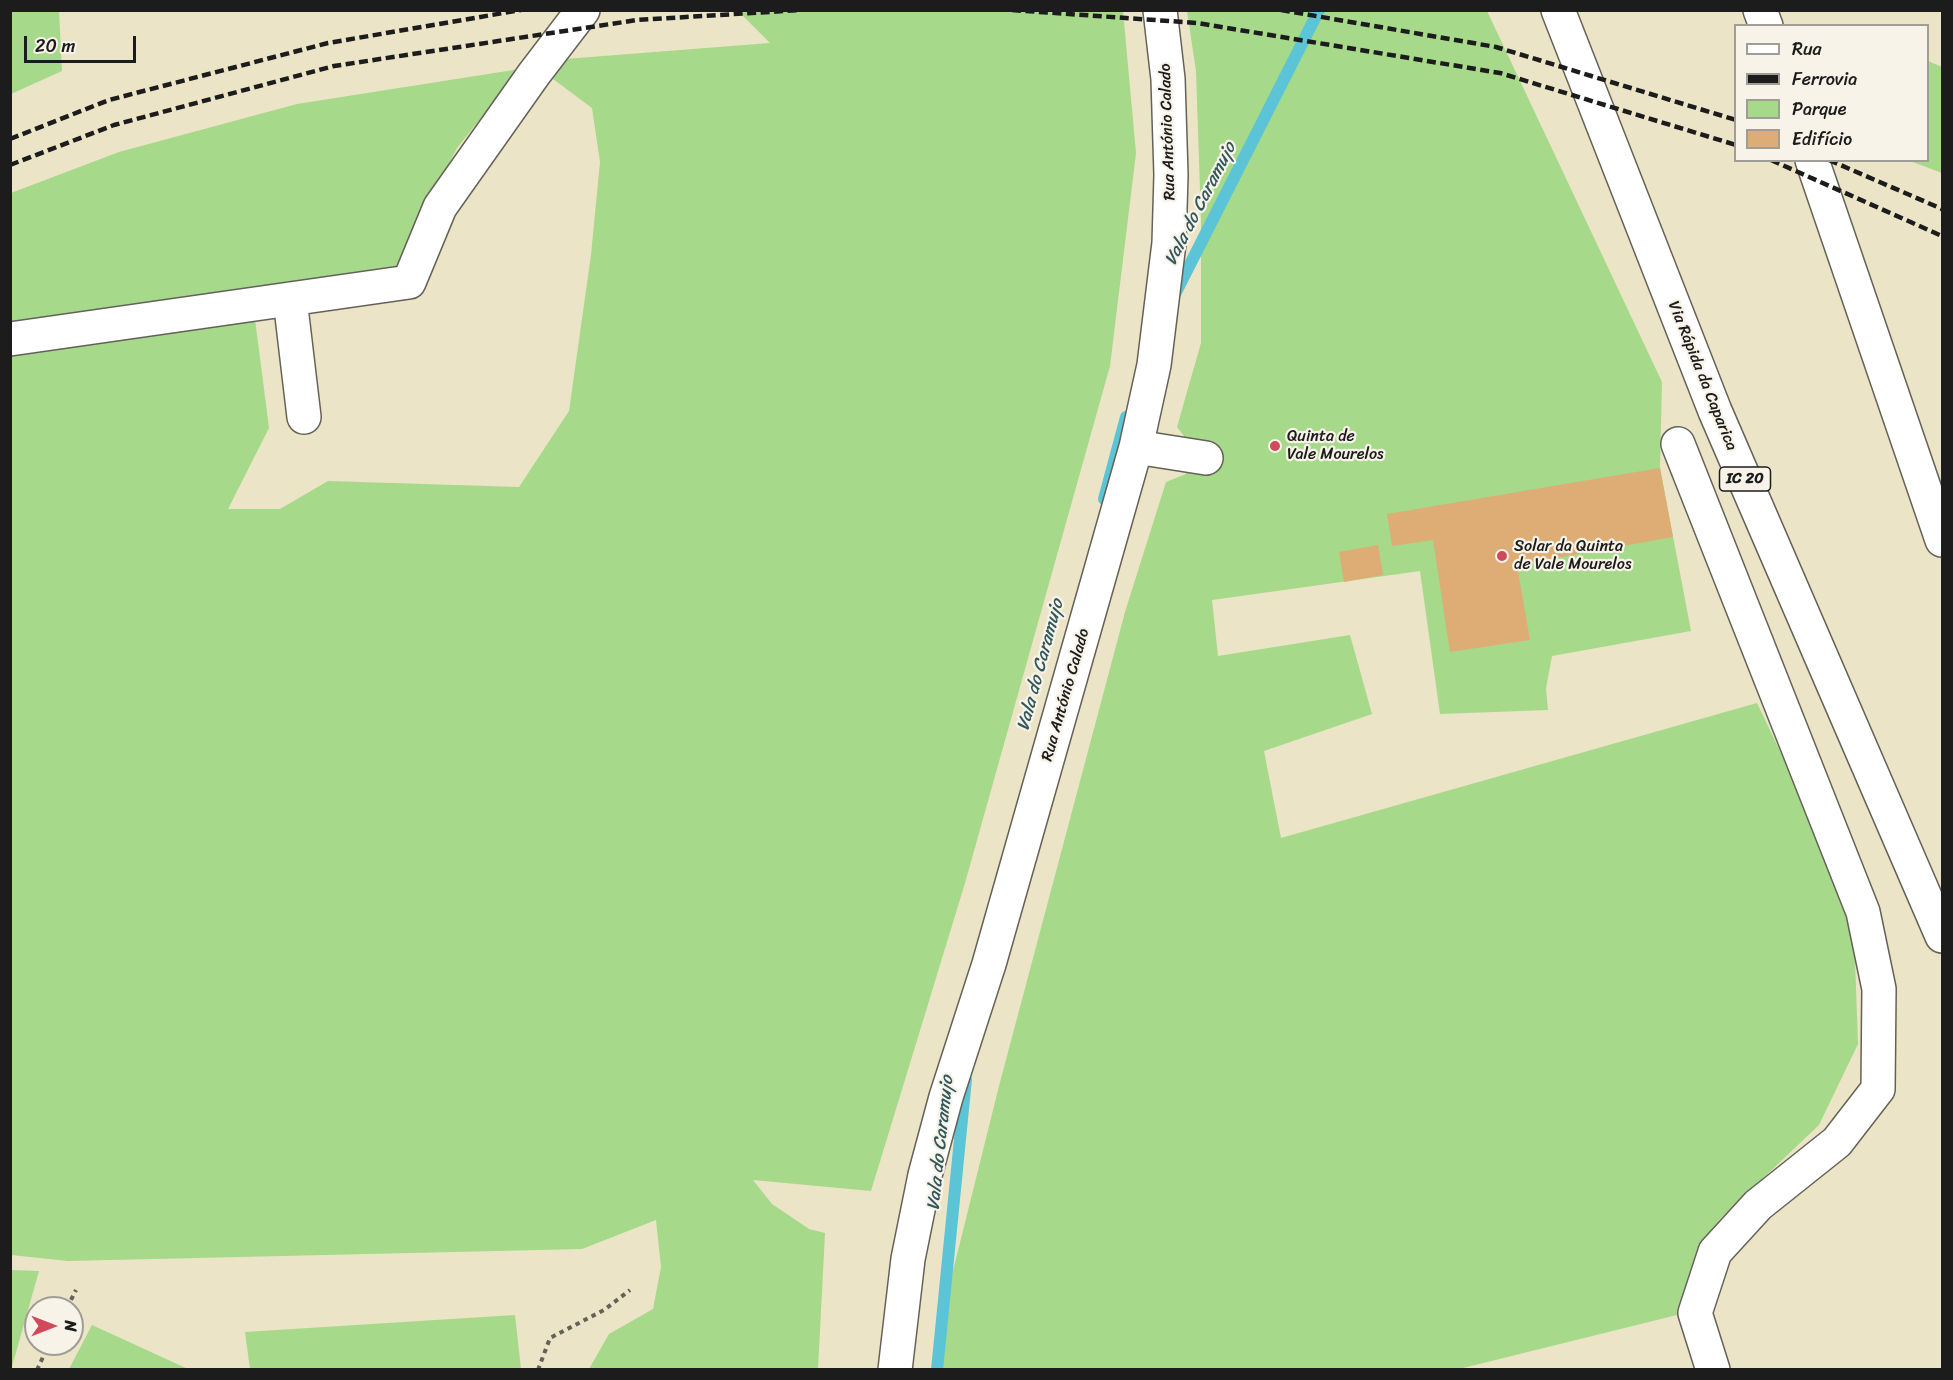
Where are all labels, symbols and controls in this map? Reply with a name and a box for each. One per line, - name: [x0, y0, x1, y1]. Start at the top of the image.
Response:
- scale bar: [27, 24, 140, 62]
- legend: [1734, 24, 1929, 162]
- text: 20 m: [35, 30, 75, 62]
- text: Rua: [1792, 33, 1822, 65]
- street label: Rua António Calado: [1156, 63, 1180, 201]
- text: Ferrovia: [1792, 63, 1857, 95]
- text: Parque: [1792, 93, 1846, 125]
- text: Edifício: [1792, 123, 1852, 155]
- water label: Vala do Caramujo: [1161, 139, 1241, 269]
- street label: Via Rápida da Caparica: [1663, 298, 1741, 454]
- place label: Quinta de Vale Mourelos: [1287, 427, 1384, 465]
- marker: Quinta de Vale Mourelos: [1268, 439, 1282, 453]
- road number: IC 20: [1720, 467, 1770, 491]
- place label: Solar da Quinta de Vale Mourelos: [1514, 537, 1631, 575]
- marker: Solar da Quinta de Vale Mourelos: [1495, 549, 1509, 563]
- water label: Vala do Caramujo: [1013, 597, 1069, 733]
- street label: Rua António Calado: [1038, 626, 1094, 764]
- water label: Vala do Caramujo: [923, 1075, 959, 1211]
- north arrow: [24, 1296, 84, 1356]
- text: N: [56, 1320, 85, 1332]

